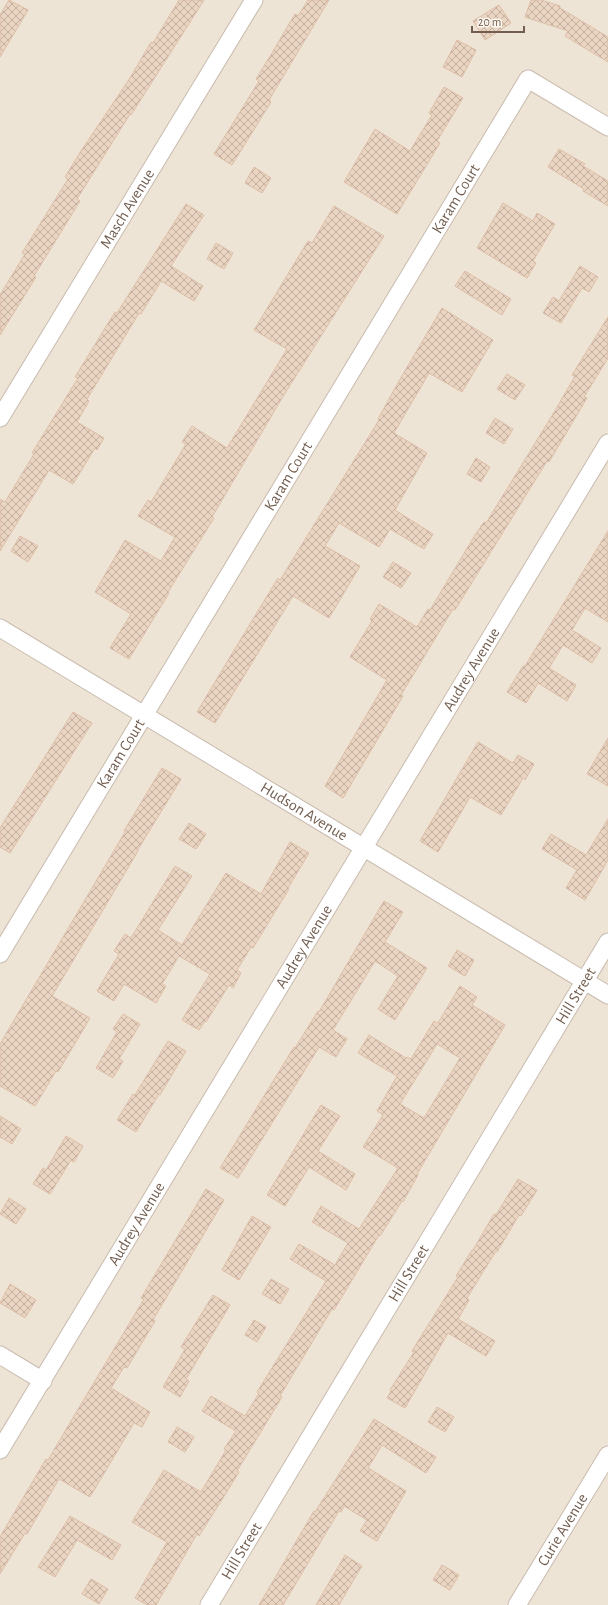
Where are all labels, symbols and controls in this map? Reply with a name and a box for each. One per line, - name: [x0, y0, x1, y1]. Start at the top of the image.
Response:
- scale bar: [472, 8, 524, 34]
- text: 20 m: [478, 16, 501, 28]
- street label: Karam Court: [429, 161, 483, 236]
- street label: Masch Avenue: [97, 166, 157, 251]
- street label: Karam Court: [261, 439, 315, 514]
- street label: Audrey Avenue: [440, 625, 503, 714]
- street label: Karam Court: [94, 716, 148, 791]
- street label: Hudson Avenue: [258, 779, 350, 844]
- street label: Audrey Avenue: [273, 902, 335, 991]
- street label: Hill Street: [552, 965, 599, 1027]
- street label: Audrey Avenue: [105, 1180, 168, 1268]
- street label: Hill Street: [385, 1242, 432, 1305]
- street label: Curie Avenue: [535, 1491, 591, 1569]
- street label: Hill Street: [218, 1520, 265, 1582]

